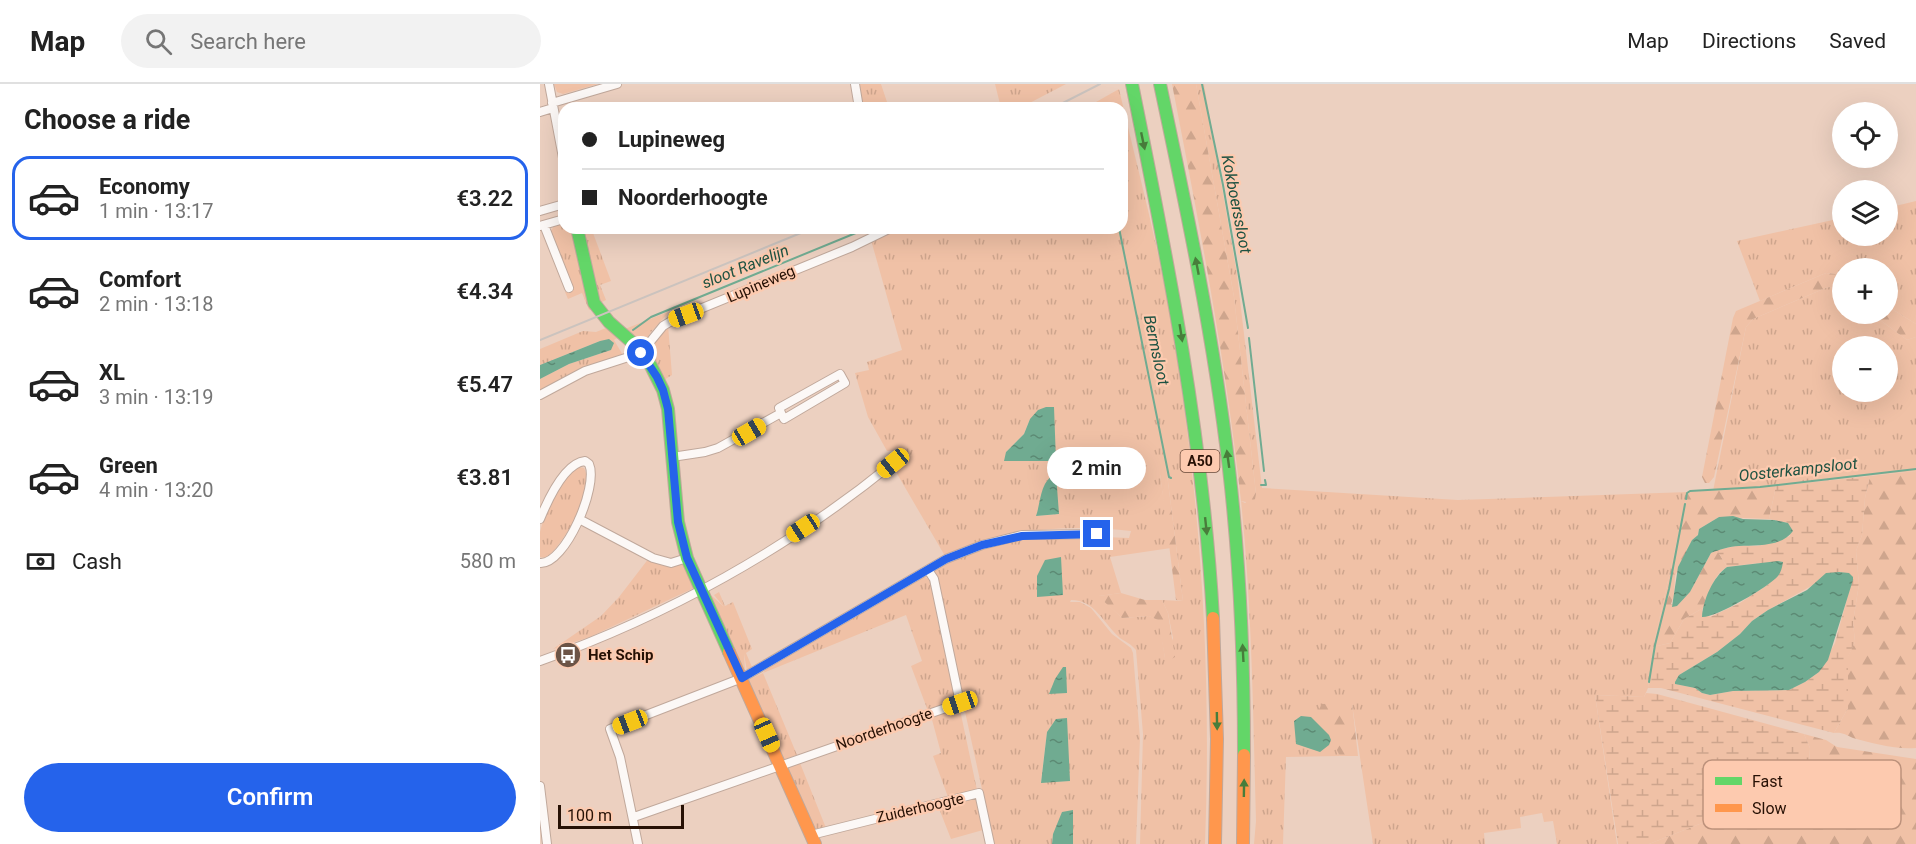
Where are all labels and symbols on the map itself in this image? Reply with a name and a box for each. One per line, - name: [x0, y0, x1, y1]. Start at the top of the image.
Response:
- one-way arrow: [1139, 132, 1149, 151]
- water label: Kokboerssloot: [1218, 153, 1256, 256]
- water label: sloot Ravelijn: [699, 240, 791, 292]
- one-way arrow: [1192, 256, 1201, 275]
- street label: Lupineweg: [724, 262, 798, 306]
- car: [666, 300, 706, 330]
- water label: Bermsloot: [1140, 313, 1173, 388]
- one-way arrow: [1177, 323, 1186, 342]
- route start: [627, 339, 654, 366]
- car: [729, 415, 769, 449]
- car: [873, 445, 913, 481]
- callout: 2 min: [1048, 447, 1146, 489]
- one-way arrow: [1223, 449, 1232, 468]
- road number: A50: [1180, 450, 1220, 472]
- water label: Oosterkampsloot: [1738, 454, 1859, 485]
- car: [783, 511, 823, 545]
- one-way arrow: [1202, 516, 1211, 535]
- route end: [1083, 520, 1110, 547]
- bus stop icon: Het Schip: [553, 640, 583, 670]
- one-way arrow: [1239, 643, 1248, 662]
- place label: Het Schip: [588, 646, 653, 664]
- car: [940, 689, 980, 717]
- street label: Noorderhoogte: [833, 704, 935, 754]
- car: [610, 707, 650, 737]
- one-way arrow: [1212, 711, 1221, 730]
- car: [751, 715, 783, 755]
- legend: [1703, 760, 1901, 829]
- text: Fast: [1752, 772, 1783, 791]
- one-way arrow: [1239, 779, 1249, 798]
- street label: Zuiderhoogte: [875, 789, 965, 827]
- text: Slow: [1752, 799, 1787, 818]
- scale bar: [558, 802, 684, 830]

